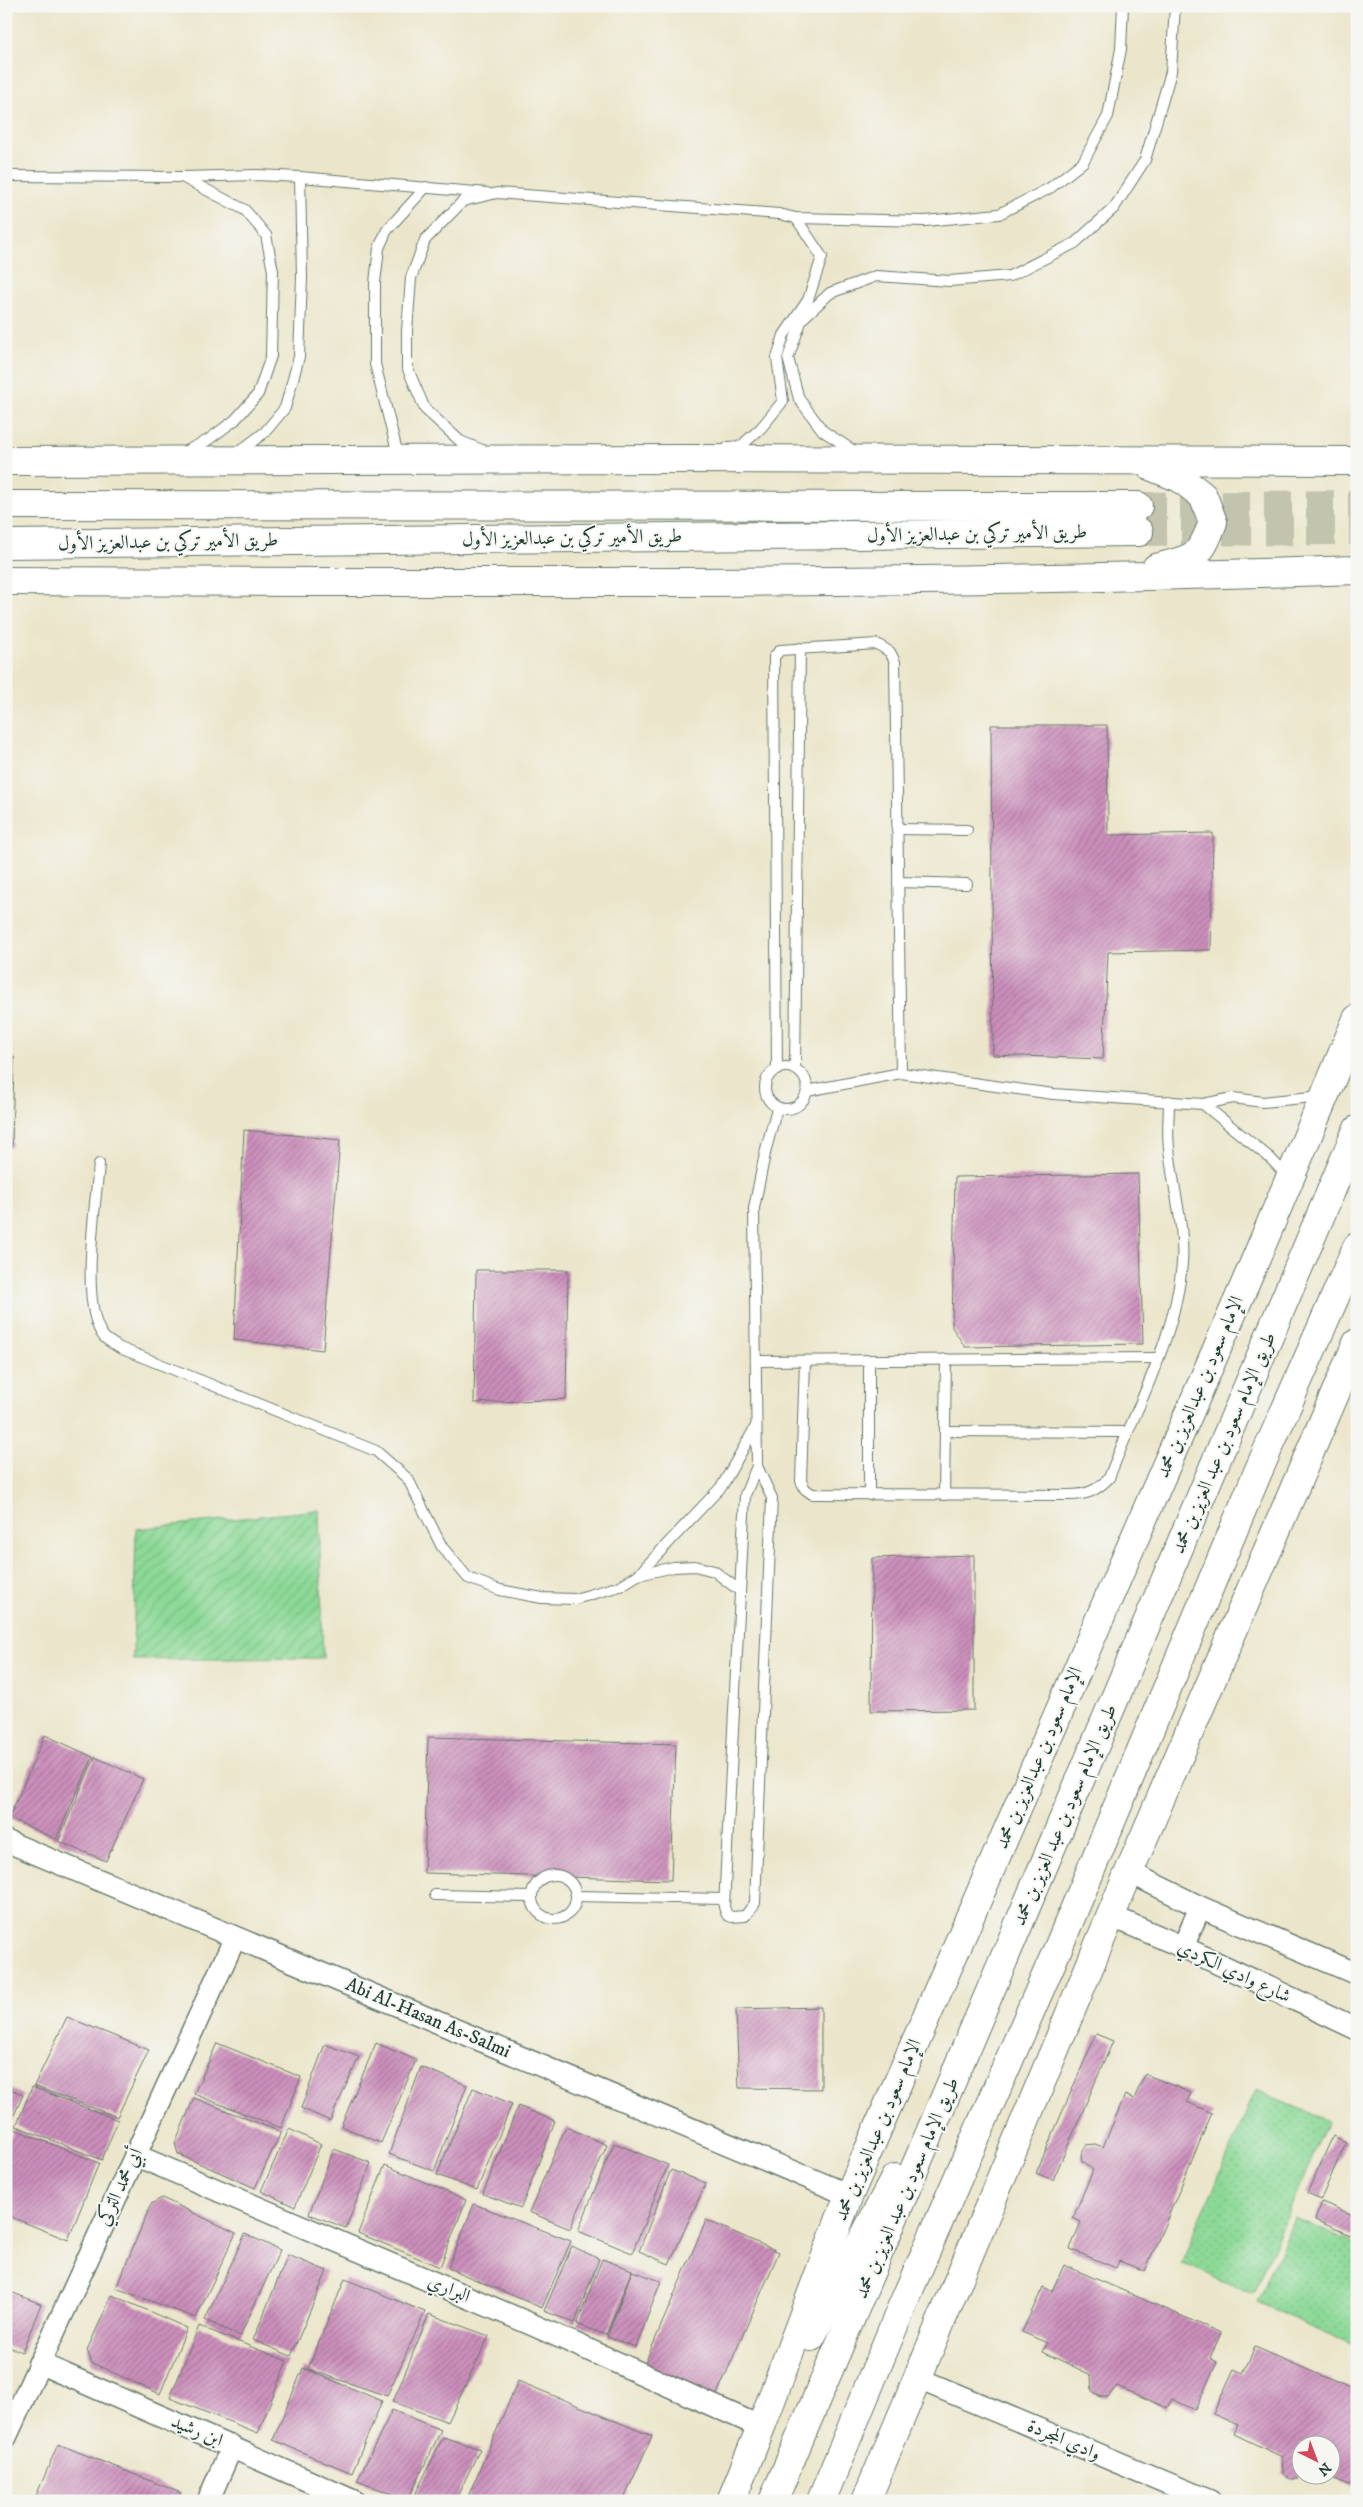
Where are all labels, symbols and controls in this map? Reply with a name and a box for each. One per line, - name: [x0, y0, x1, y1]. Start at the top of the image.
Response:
- street label: طريق الأمير تركي بن عبدالعزيز الأول: [867, 518, 1087, 550]
- street label: طريق الأمير تركي بن عبدالعزيز الأول: [462, 522, 682, 554]
- street label: طريق الأمير تركي بن عبدالعزيز الأول: [58, 526, 278, 558]
- street label: الإمام سعود بن عبدالعزيز بن محمد: [1151, 1293, 1252, 1483]
- street label: طريق الإمام سعود بن عبد العزيز بن محمد: [1167, 1329, 1285, 1559]
- street label: الإمام سعود بن عبدالعزيز بن محمد: [990, 1664, 1091, 1854]
- street label: طريق الإمام سعود بن عبد العزيز بن محمد: [1008, 1701, 1126, 1931]
- street label: شارع وادي الكردي: [1172, 1936, 1294, 2011]
- street label: Abi Al-Hasan As-Salmi: [342, 1973, 514, 2063]
- street label: الإمام سعود بن عبدالعزيز بن محمد: [829, 2036, 930, 2226]
- street label: طريق الإمام سعود بن عبد العزيز بن محمد: [850, 2074, 968, 2304]
- street label: أبي محمد التركي: [90, 2143, 151, 2231]
- street label: البراري: [423, 2270, 474, 2311]
- street label: ابن رشيد: [167, 2410, 227, 2452]
- street label: وادي المجردة: [1023, 2414, 1104, 2468]
- north arrow: [1290, 2434, 1340, 2484]
- text: N: [1313, 2458, 1334, 2480]

